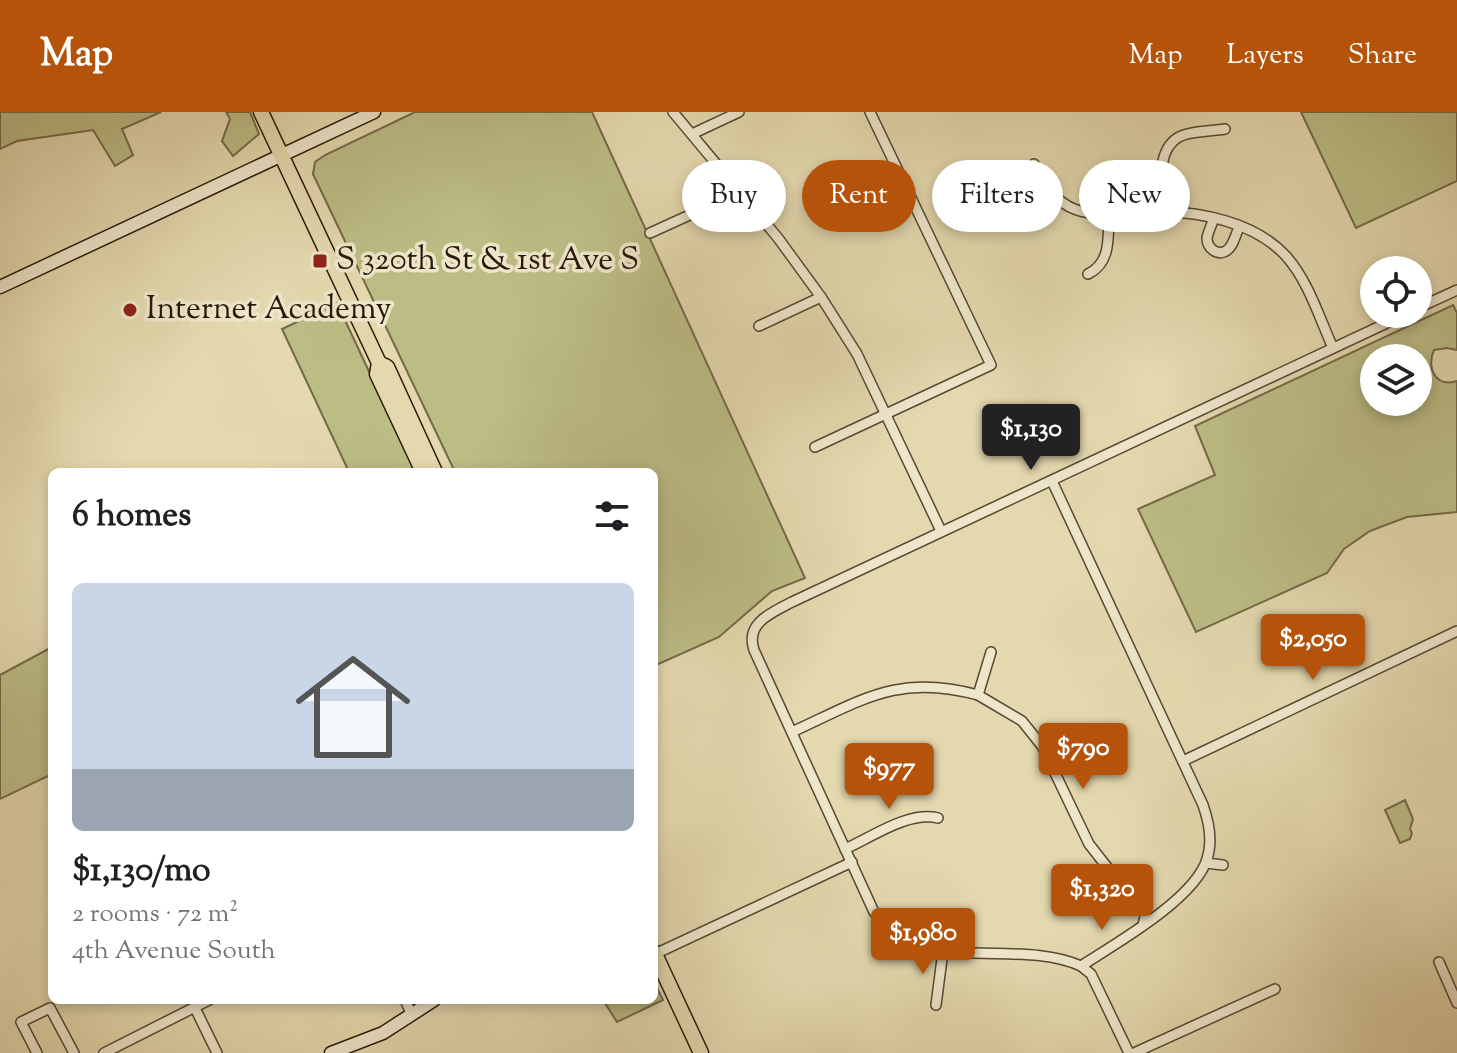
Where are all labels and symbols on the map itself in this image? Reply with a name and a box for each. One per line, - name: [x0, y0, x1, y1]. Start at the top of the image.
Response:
- place label: S 320th St & 1st Ave S: [336, 238, 639, 284]
- marker: S 320th St & 1st Ave S: [311, 252, 329, 270]
- place label: Internet Academy: [146, 287, 391, 333]
- marker: Internet Academy: [121, 301, 139, 319]
- pin: $1,130: [966, 404, 1096, 472]
- pin: $2,050: [1248, 614, 1378, 682]
- pin: $790: [1036, 723, 1130, 791]
- pin: $977: [842, 743, 936, 811]
- pin: $1,320: [1037, 864, 1167, 932]
- pin: $1,980: [858, 908, 988, 976]

